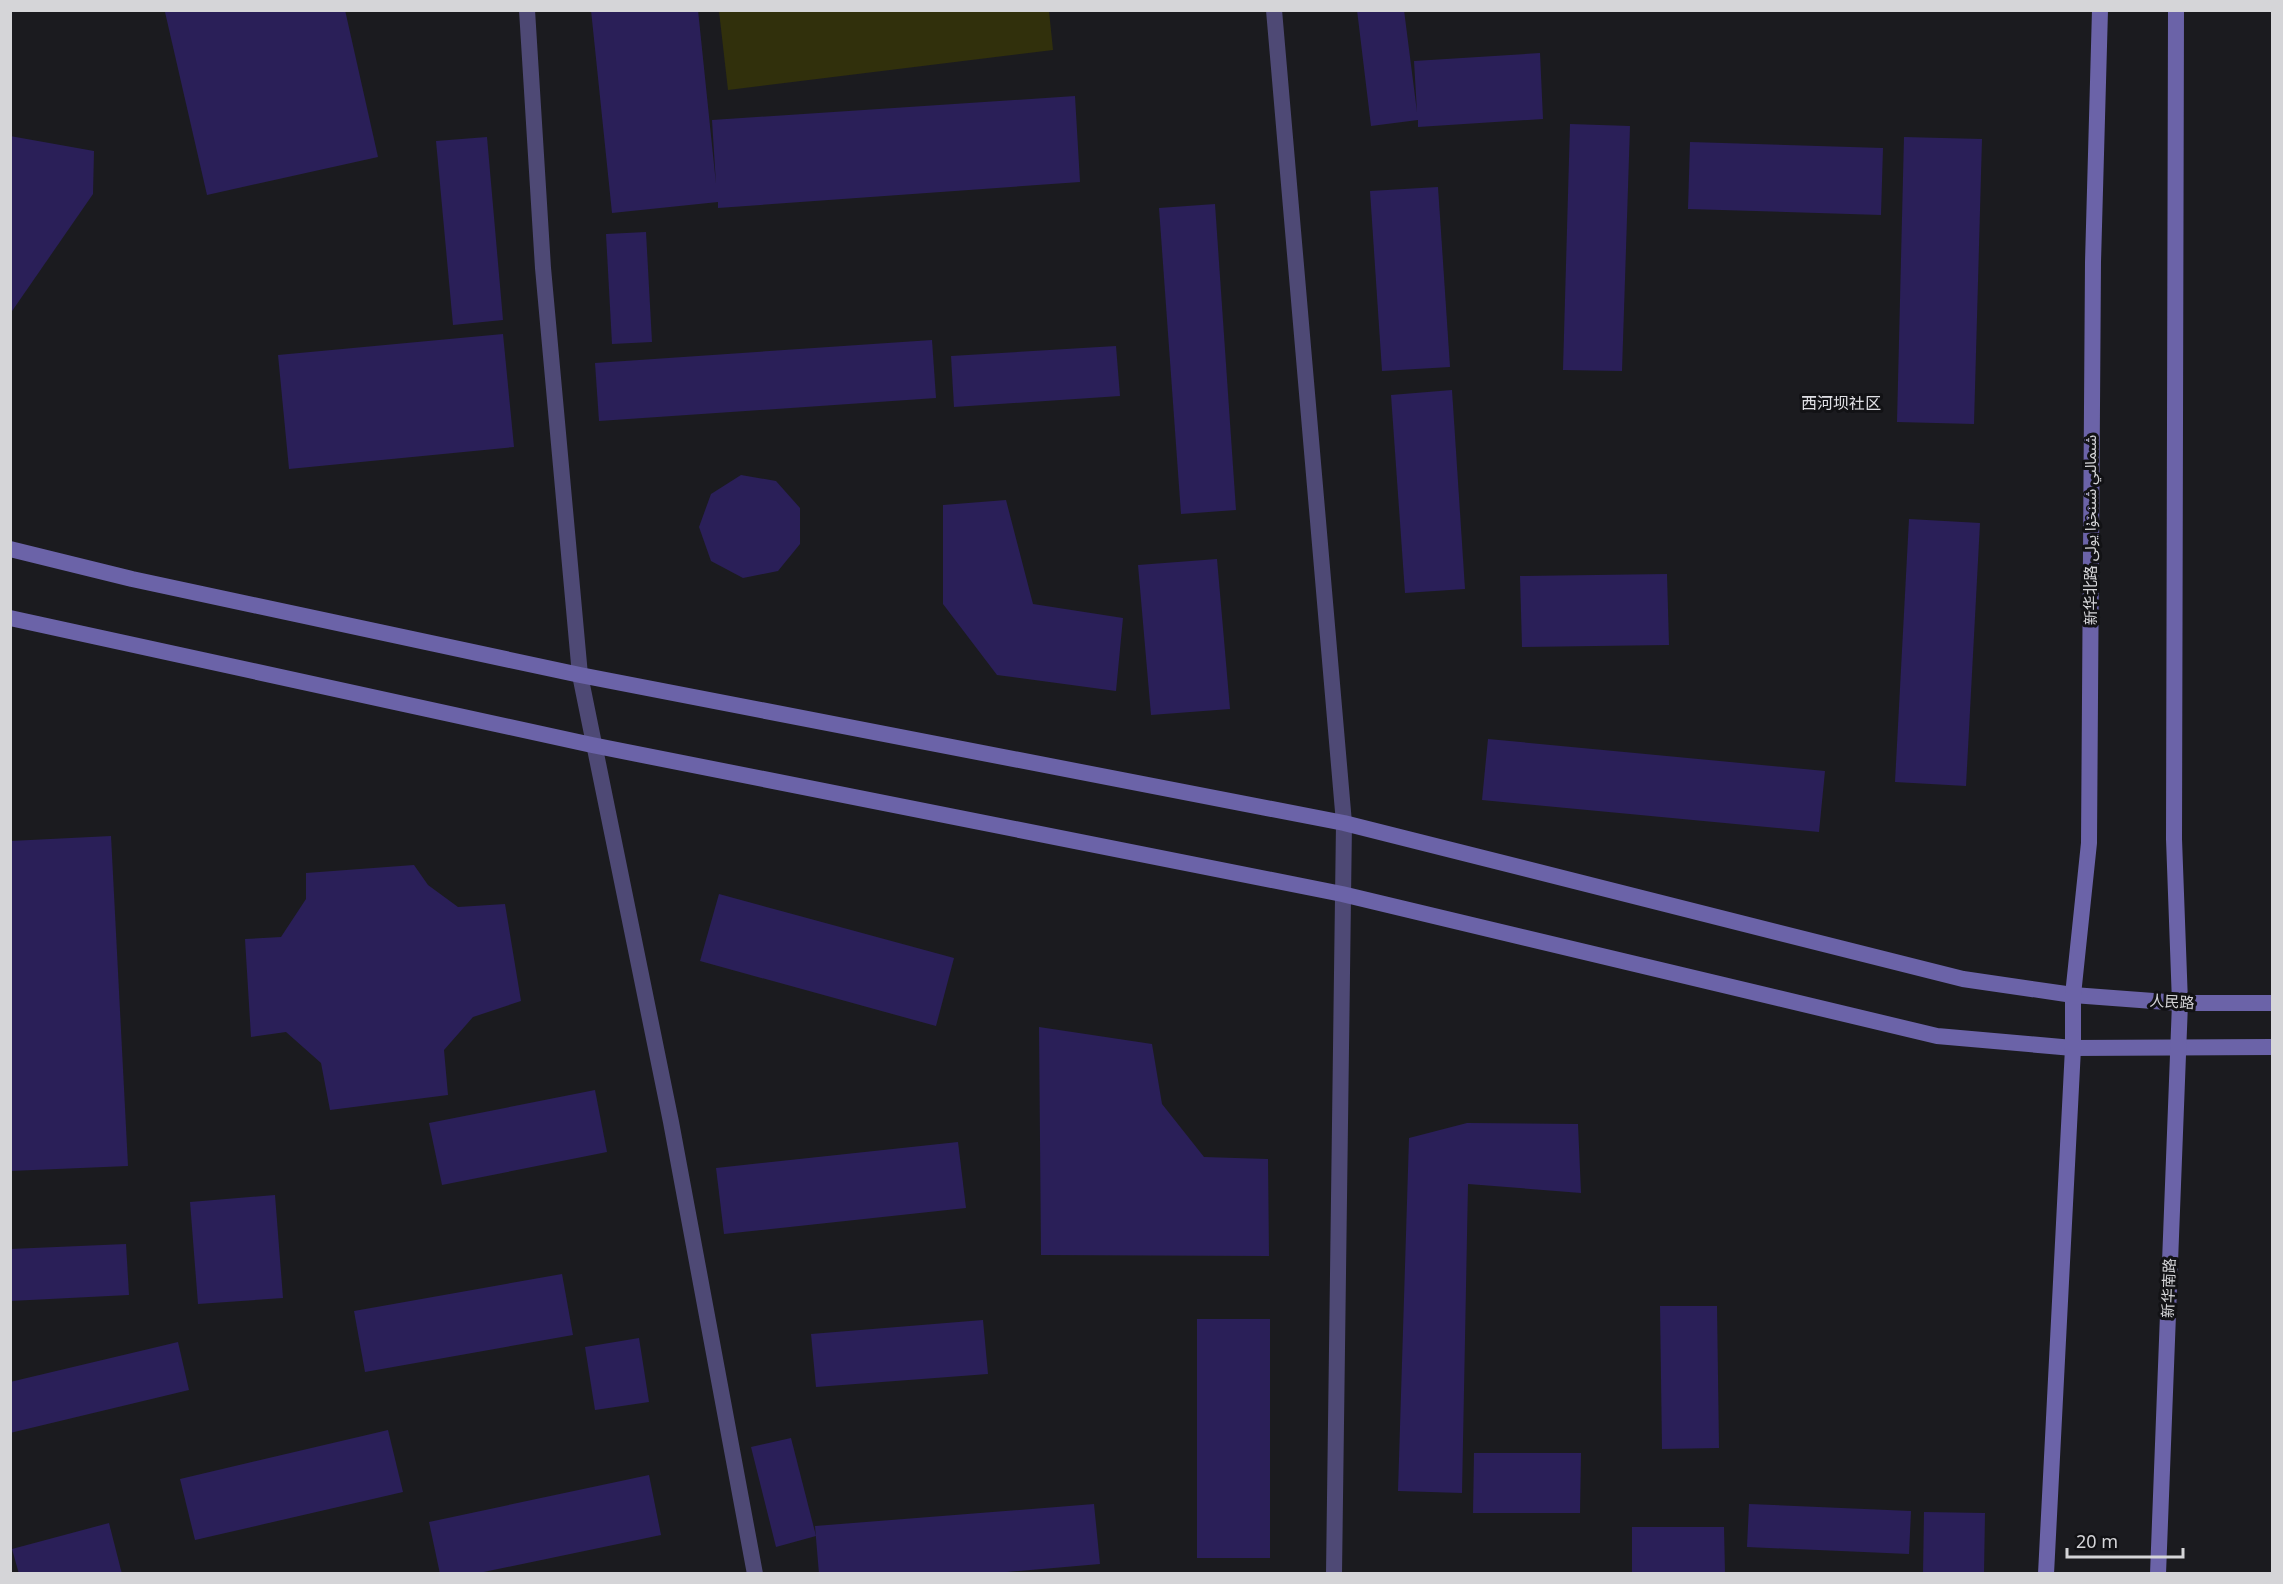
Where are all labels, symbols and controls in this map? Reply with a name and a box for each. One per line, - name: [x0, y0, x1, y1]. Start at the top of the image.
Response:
- district label: 西河坝社区: [1801, 387, 1881, 421]
- street label: 新华北路 شىمالىي شىنخۇا يولى: [2075, 435, 2107, 625]
- street label: 人民路: [2149, 985, 2195, 1019]
- street label: 新华南路: [2152, 1257, 2186, 1319]
- scale bar: [2067, 1521, 2182, 1559]
- text: 20 m: [2076, 1523, 2118, 1561]

